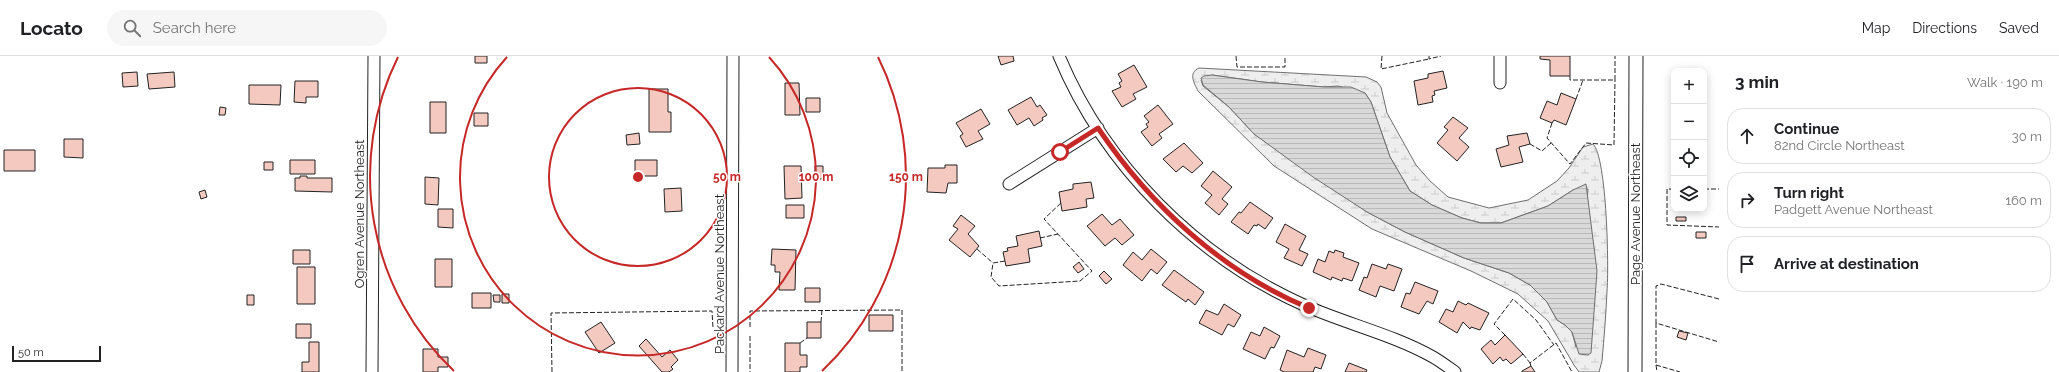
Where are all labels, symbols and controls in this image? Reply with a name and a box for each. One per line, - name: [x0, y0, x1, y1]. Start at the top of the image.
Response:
- search box: [107, 10, 387, 46]
- text: Locato: [20, 17, 83, 39]
- icon: search: [121, 17, 143, 39]
- text: Search here: [153, 19, 236, 37]
- text: Map: [1862, 20, 1890, 36]
- text: Directions: [1912, 20, 1977, 36]
- text: Saved: [1999, 20, 2039, 36]
- map controls: [1671, 68, 1707, 212]
- button: +: [1671, 68, 1707, 104]
- text: 3 min: [1735, 72, 1779, 92]
- text: Walk · 190 m: [1967, 75, 2043, 90]
- button: −: [1671, 104, 1707, 140]
- text: Continue: [1774, 120, 1839, 138]
- icon: ahead: [1736, 125, 1758, 147]
- text: 30 m: [2012, 129, 2042, 144]
- text: 82nd Circle Northeast: [1774, 138, 1905, 153]
- street label: Ogren Avenue Northeast: [352, 139, 367, 288]
- button: locate: [1671, 140, 1707, 176]
- street label: Page Avenue Northeast: [1628, 142, 1643, 285]
- route start: [1051, 143, 1069, 161]
- centre of rings: [631, 170, 645, 184]
- text: 50 m: [713, 170, 741, 184]
- text: 100 m: [799, 170, 833, 184]
- text: 150 m: [889, 170, 923, 184]
- button: layers: [1671, 176, 1707, 212]
- text: Turn right: [1774, 184, 1844, 202]
- icon: right: [1736, 189, 1758, 211]
- street label: Packard Avenue Northeast: [712, 193, 727, 354]
- text: 160 m: [2005, 193, 2042, 208]
- text: Padgett Avenue Northeast: [1774, 202, 1933, 217]
- icon: arrive: [1736, 253, 1758, 275]
- text: Arrive at destination: [1774, 255, 1919, 273]
- route end: [1300, 299, 1318, 317]
- scale bar: [12, 344, 101, 363]
- text: 50 m: [18, 346, 44, 359]

